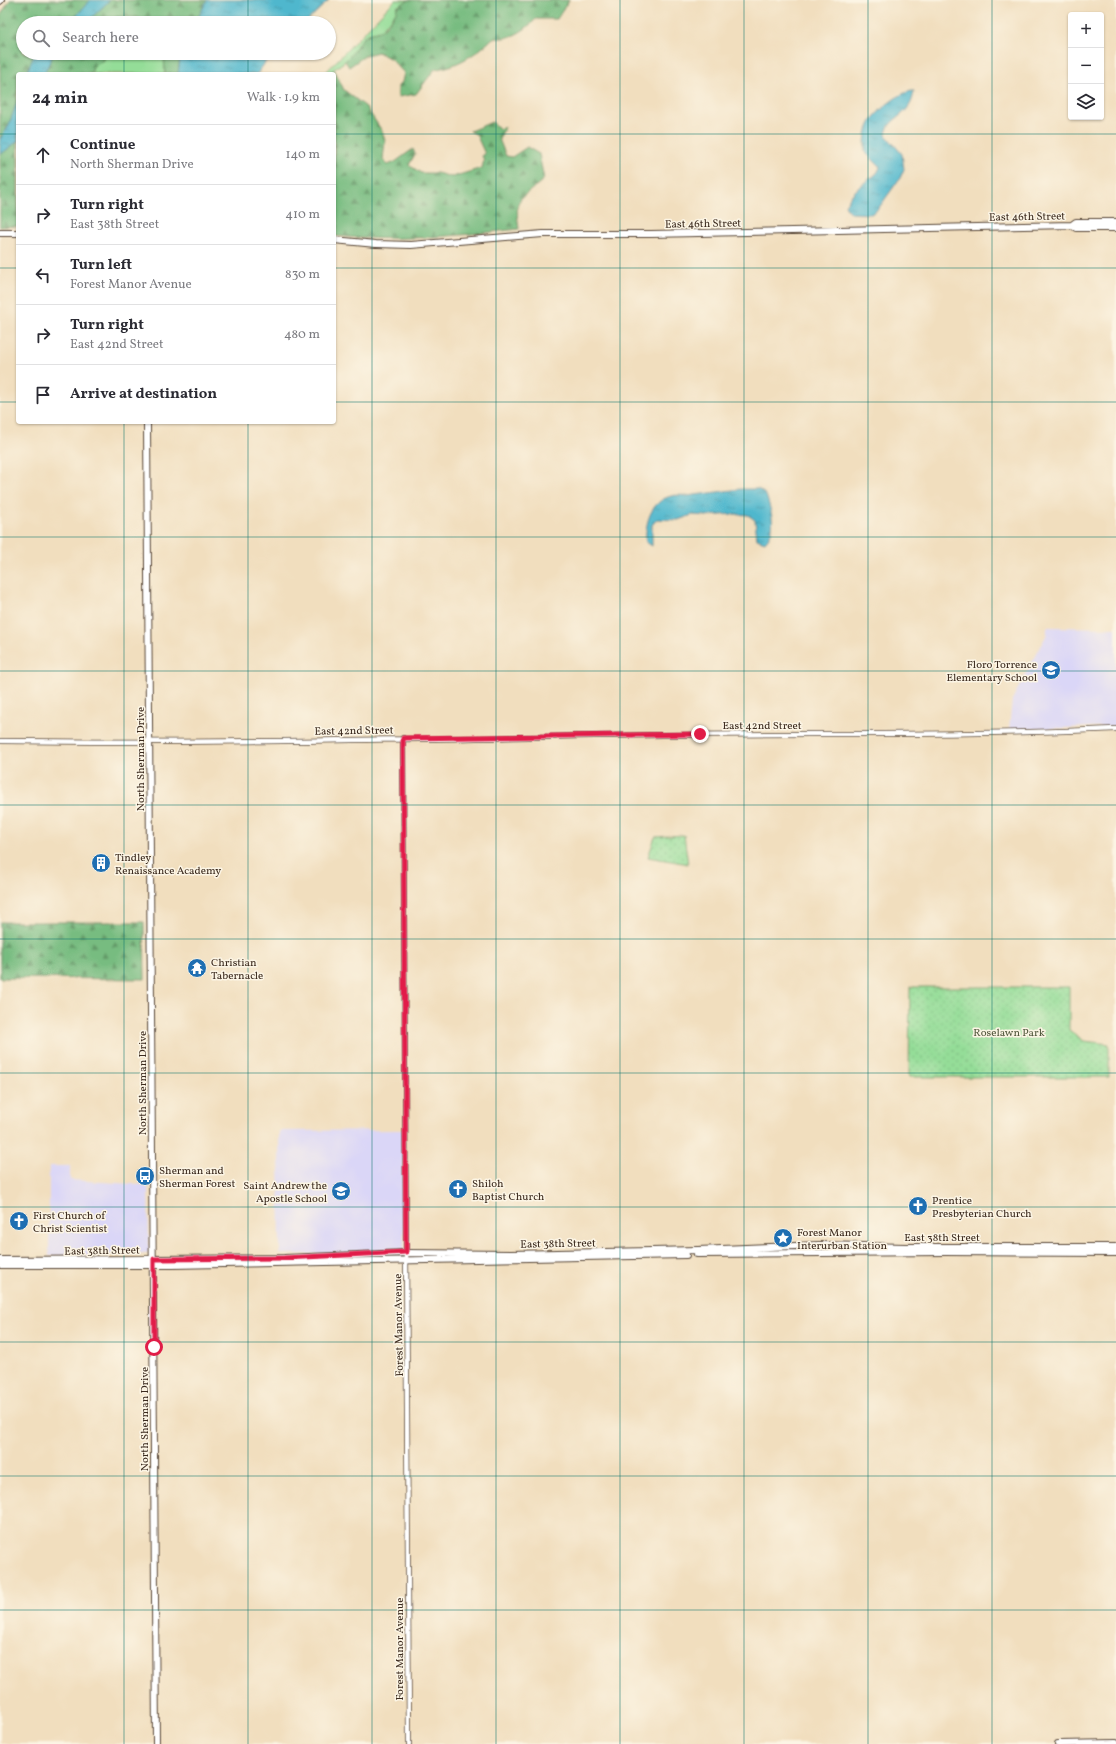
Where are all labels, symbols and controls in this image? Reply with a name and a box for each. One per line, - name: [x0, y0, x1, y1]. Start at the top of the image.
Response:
- map controls: [1068, 12, 1104, 120]
- button: +: [1068, 12, 1104, 48]
- search box: [16, 16, 336, 60]
- icon: search: [30, 27, 52, 49]
- text: Search here: [62, 28, 139, 49]
- button: −: [1068, 48, 1104, 84]
- button: layers: [1068, 84, 1104, 120]
- text: 24 min: [32, 87, 88, 110]
- text: Walk · 1.9 km: [247, 89, 320, 107]
- text: Continue: [70, 135, 135, 156]
- icon: ahead: [32, 144, 54, 166]
- text: 140 m: [286, 146, 320, 164]
- text: North Sherman Drive: [70, 156, 194, 174]
- text: Turn right: [70, 195, 144, 216]
- icon: right: [32, 204, 54, 226]
- text: 410 m: [285, 206, 320, 224]
- street label: East 46th Street: [989, 209, 1065, 226]
- text: East 38th Street: [70, 216, 159, 234]
- street label: East 46th Street: [665, 216, 741, 233]
- text: Turn left: [70, 255, 132, 276]
- icon: left: [32, 264, 54, 286]
- text: 830 m: [285, 266, 320, 284]
- text: Forest Manor Avenue: [70, 276, 192, 294]
- text: Turn right: [70, 315, 144, 336]
- icon: right: [32, 324, 54, 346]
- text: 480 m: [284, 326, 320, 344]
- text: East 42nd Street: [70, 336, 164, 354]
- icon: arrive: [32, 384, 54, 406]
- text: Arrive at destination: [70, 384, 217, 405]
- place label: Floro Torrence Elementary School: [946, 658, 1037, 686]
- school or university icon: Floro Torrence Elementary School: [1040, 659, 1062, 681]
- street label: North Sherman Drive: [134, 707, 149, 811]
- street label: East 42nd Street: [722, 719, 802, 734]
- street label: East 42nd Street: [314, 723, 394, 740]
- route end: [691, 725, 709, 743]
- place label: Tindley Renaissance Academy: [115, 851, 221, 879]
- building icon: Tindley Renaissance Academy: [90, 852, 112, 874]
- place label: Christian Tabernacle: [211, 956, 263, 984]
- temple icon: Christian Tabernacle: [186, 957, 208, 979]
- park label: Roselawn Park: [973, 1026, 1045, 1041]
- street label: North Sherman Drive: [136, 1031, 151, 1135]
- place label: Sherman and Sherman Forest: [159, 1164, 235, 1192]
- bus stop icon: Sherman and Sherman Forest: [134, 1165, 156, 1187]
- place label: Shiloh Baptist Church: [472, 1177, 545, 1205]
- church icon: Shiloh Baptist Church: [447, 1178, 469, 1200]
- place label: Saint Andrew the Apostle School: [243, 1179, 327, 1207]
- school or university icon: Saint Andrew the Apostle School: [330, 1180, 352, 1202]
- place label: Prentice Presbyterian Church: [932, 1194, 1032, 1222]
- church icon: Prentice Presbyterian Church: [907, 1195, 929, 1217]
- place label: First Church of Christ Scientist: [33, 1209, 107, 1237]
- church icon: First Church of Christ Scientist: [8, 1210, 30, 1232]
- place label: Forest Manor Interurban Station: [797, 1226, 887, 1254]
- place icon: Forest Manor Interurban Station: [772, 1227, 794, 1249]
- street label: East 38th Street: [904, 1231, 980, 1246]
- street label: East 38th Street: [520, 1236, 596, 1253]
- street label: East 38th Street: [64, 1243, 140, 1260]
- street label: Forest Manor Avenue: [391, 1273, 408, 1377]
- route start: [145, 1338, 163, 1356]
- street label: North Sherman Drive: [138, 1367, 153, 1471]
- street label: Forest Manor Avenue: [393, 1598, 408, 1701]

